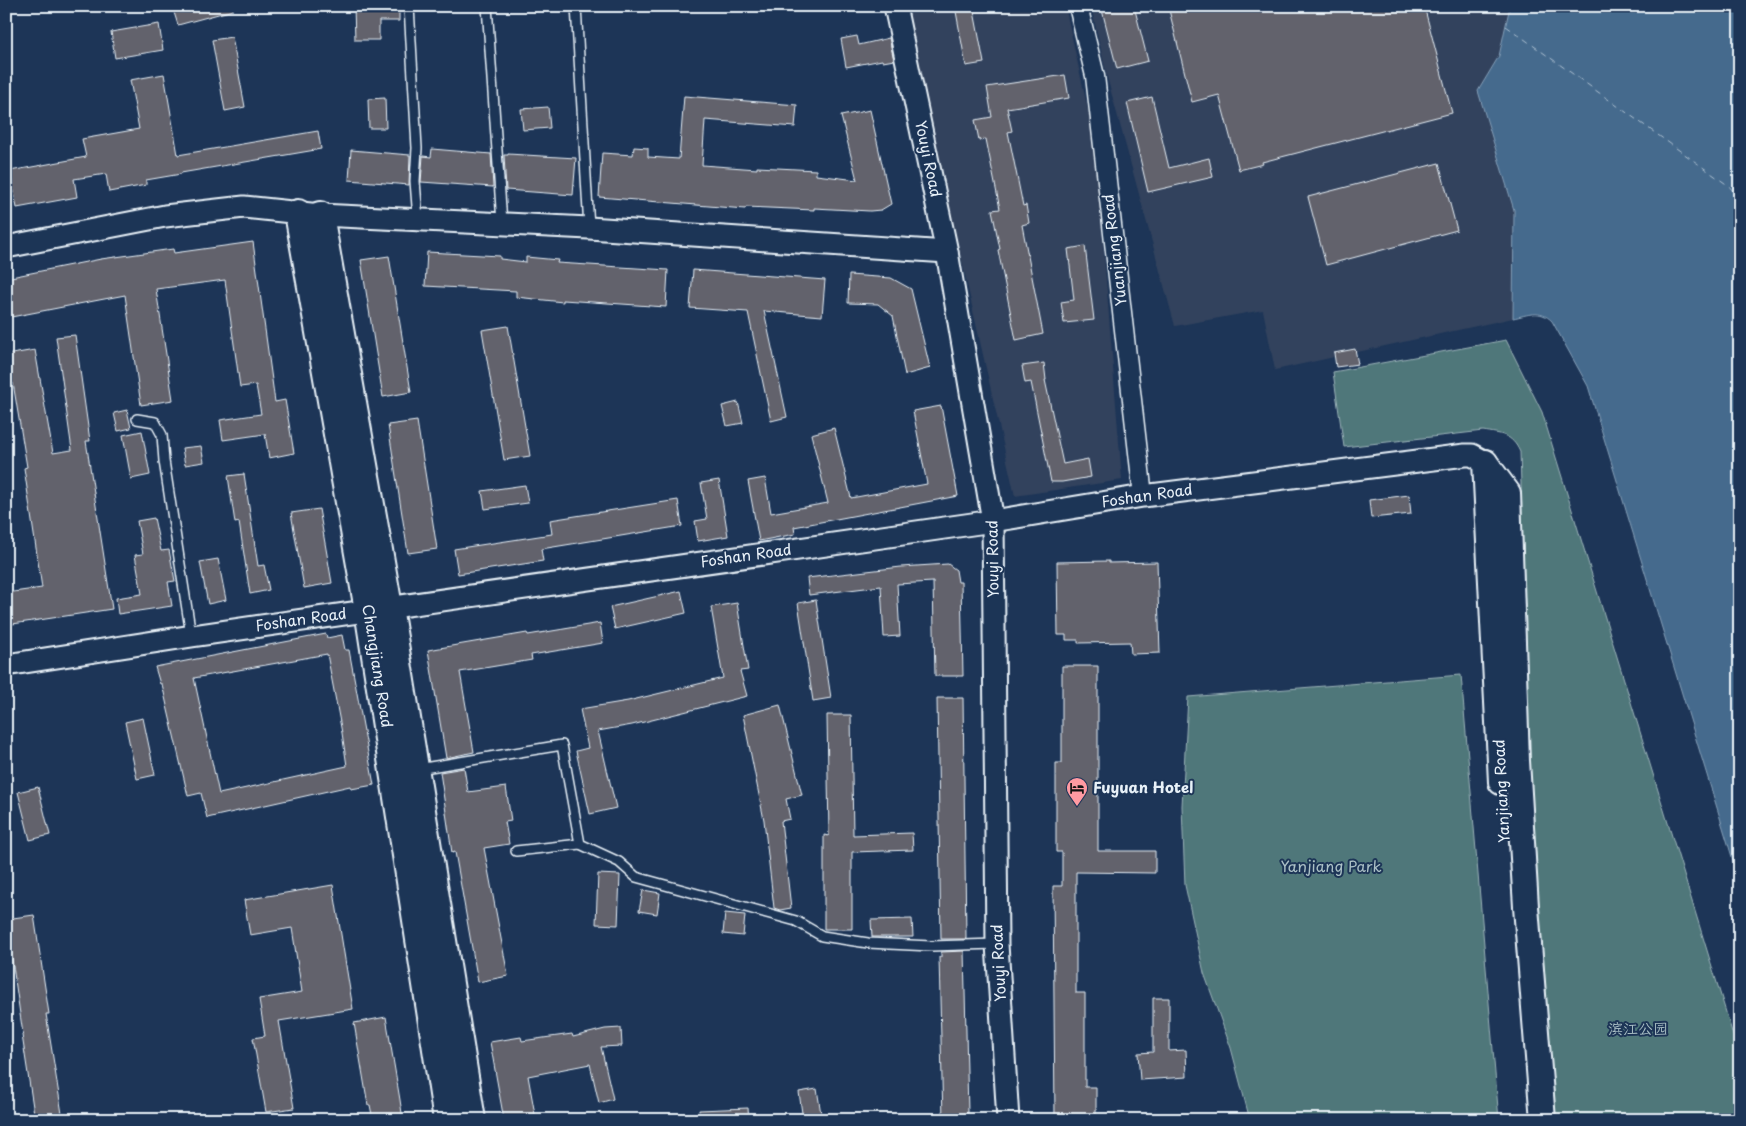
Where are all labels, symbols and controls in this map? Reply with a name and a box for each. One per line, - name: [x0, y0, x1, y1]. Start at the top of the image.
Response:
- street label: Youyi Road: [910, 118, 949, 199]
- street label: Yuanjiang Road: [1095, 193, 1132, 308]
- street label: Foshan Road: [1100, 477, 1194, 512]
- street label: Youyi Road: [979, 520, 1004, 598]
- street label: Foshan Road: [699, 537, 793, 572]
- street label: Foshan Road: [254, 601, 348, 636]
- street label: Changjiang Road: [357, 602, 400, 729]
- street label: Yanjiang Road: [1486, 739, 1515, 843]
- place label: Fuyuan Hotel: [1093, 775, 1193, 798]
- hotel icon: Fuyuan Hotel: [1065, 776, 1089, 807]
- park label: Yanjiang Park: [1280, 854, 1382, 877]
- street label: Youyi Road: [984, 924, 1011, 1002]
- park label: 滨江公园: [1608, 1016, 1668, 1039]

